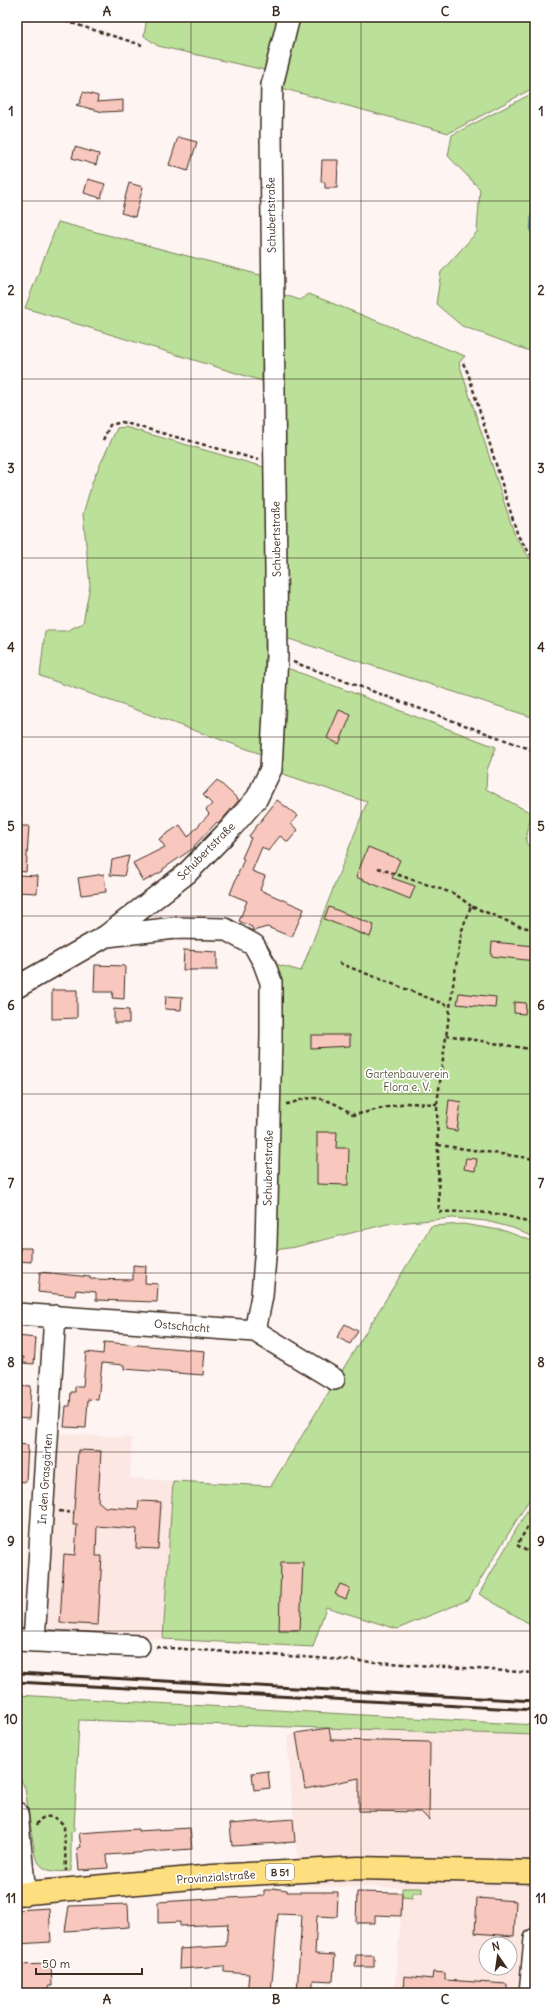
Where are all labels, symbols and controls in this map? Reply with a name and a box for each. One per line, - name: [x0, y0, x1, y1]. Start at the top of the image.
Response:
- text: A: [103, 3, 112, 20]
- text: B: [272, 3, 281, 20]
- text: C: [441, 3, 450, 20]
- text: 1: [8, 103, 14, 120]
- text: 1: [538, 103, 544, 120]
- street label: Schubertstraße: [263, 177, 279, 253]
- text: 2: [7, 282, 15, 299]
- text: 2: [537, 282, 545, 299]
- text: 3: [7, 460, 15, 477]
- text: 3: [537, 460, 545, 477]
- street label: Schubertstraße: [268, 501, 284, 577]
- text: 4: [7, 639, 15, 656]
- text: 4: [537, 639, 545, 656]
- text: 5: [7, 818, 15, 835]
- text: 5: [537, 818, 545, 835]
- street label: Schubertstraße: [174, 819, 238, 883]
- text: 6: [7, 997, 15, 1014]
- text: 6: [537, 997, 545, 1014]
- park label: Gartenbauverein Flora e. V.: [365, 1067, 449, 1094]
- street label: Schubertstraße: [260, 1130, 276, 1206]
- text: 7: [8, 1175, 15, 1192]
- text: 7: [538, 1175, 545, 1192]
- street label: Ostschacht: [154, 1317, 211, 1335]
- text: 8: [7, 1354, 15, 1371]
- text: 8: [537, 1354, 545, 1371]
- street label: In den Grasgärten: [35, 1433, 55, 1525]
- text: 9: [7, 1533, 15, 1550]
- text: 9: [537, 1533, 545, 1550]
- text: 10: [4, 1711, 18, 1728]
- text: 10: [534, 1711, 548, 1728]
- road number: B 51: [266, 1864, 294, 1880]
- street label: Provinzialstraße: [176, 1867, 256, 1887]
- text: 11: [6, 1890, 16, 1907]
- text: 11: [536, 1890, 546, 1907]
- north arrow: [478, 1936, 518, 1976]
- text: N: [490, 1939, 501, 1954]
- scale bar: [36, 1950, 142, 1976]
- text: 50 m: [42, 1956, 71, 1971]
- text: A: [103, 1991, 112, 2008]
- text: B: [272, 1991, 281, 2008]
- text: C: [441, 1991, 450, 2008]

